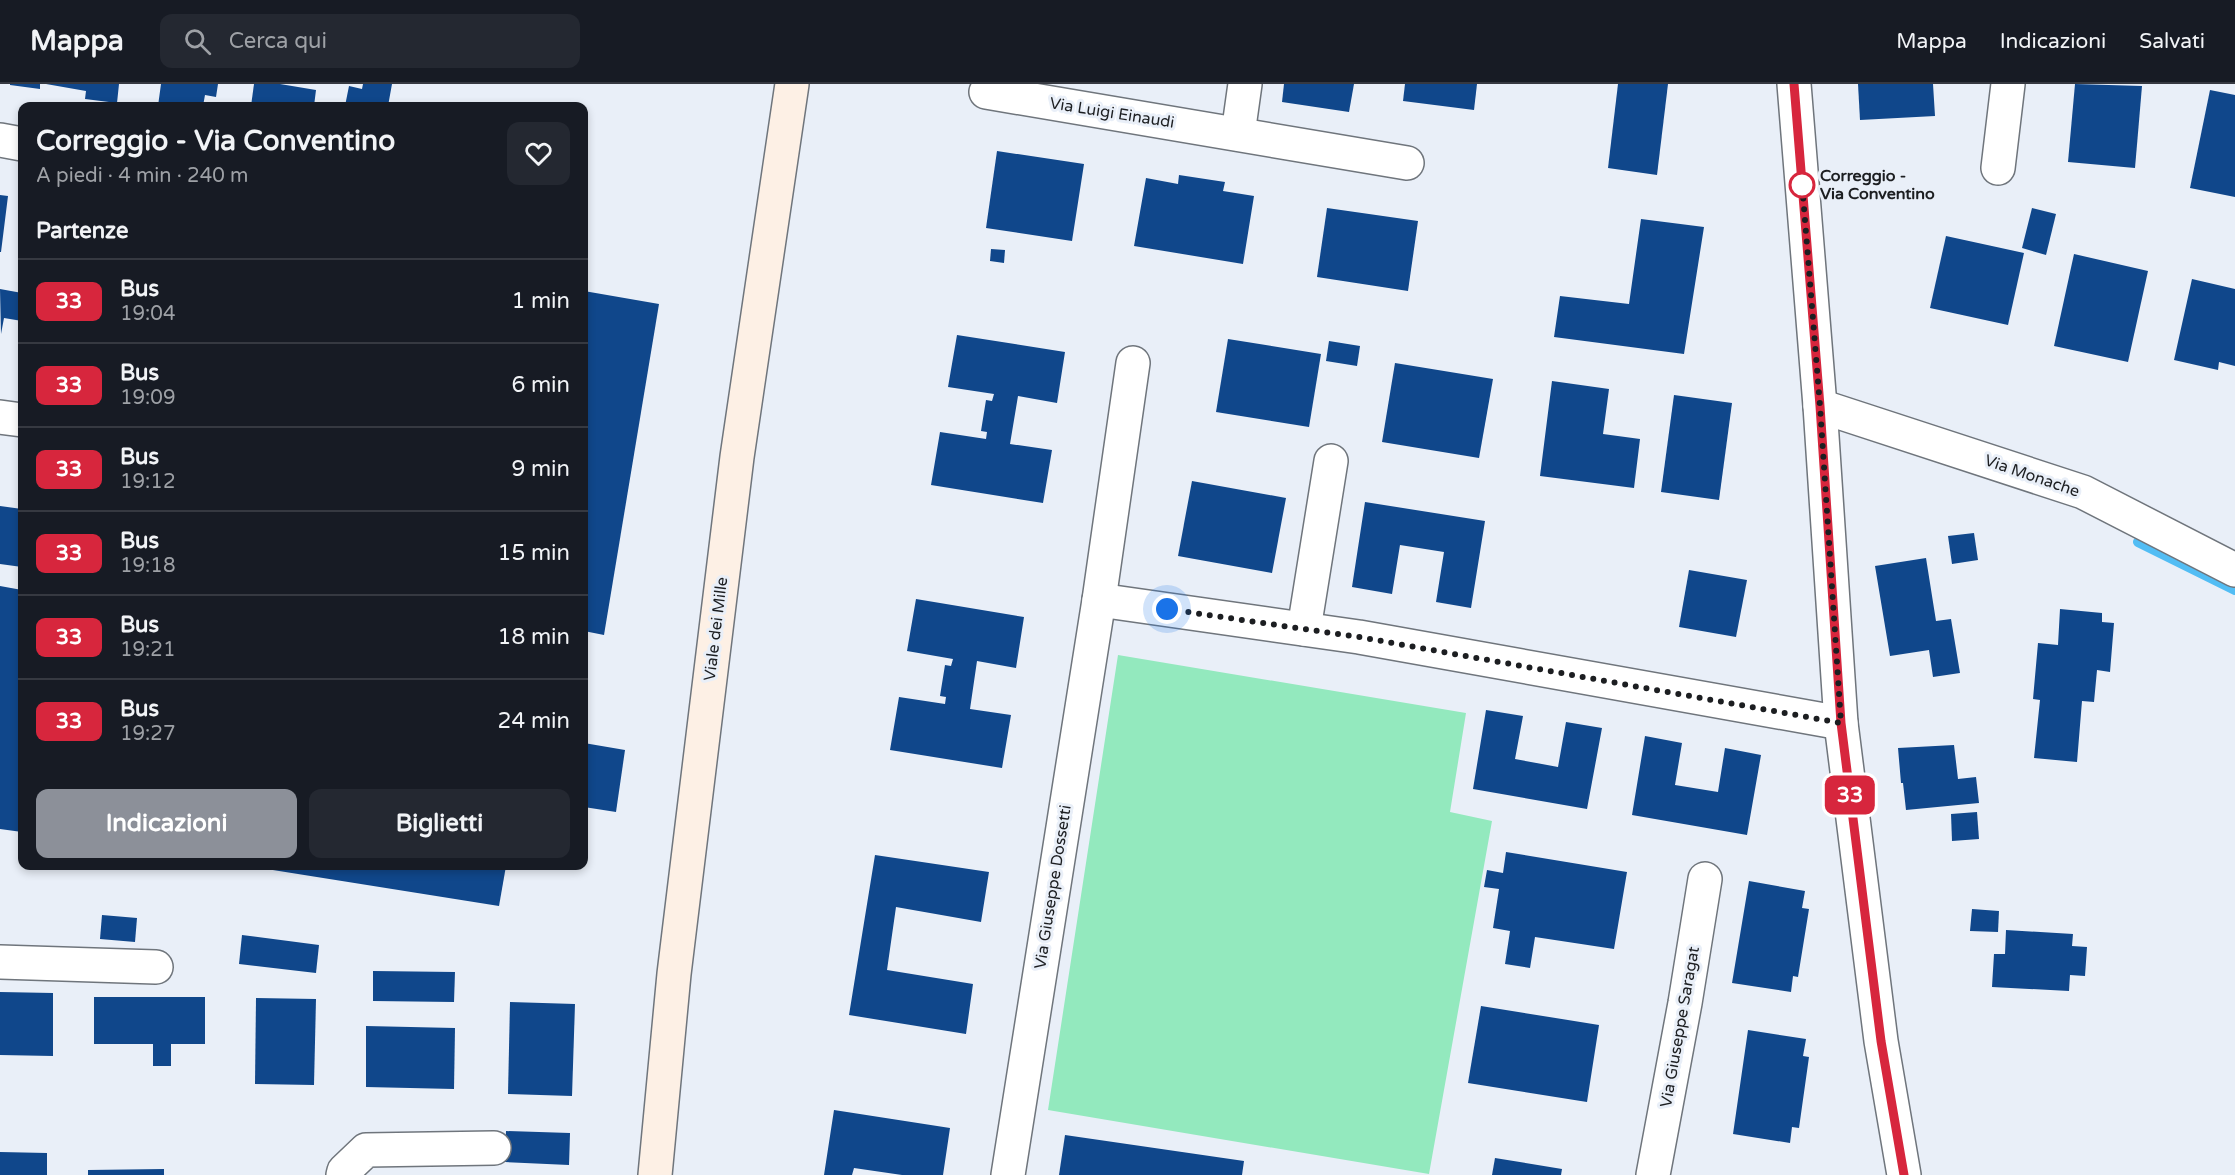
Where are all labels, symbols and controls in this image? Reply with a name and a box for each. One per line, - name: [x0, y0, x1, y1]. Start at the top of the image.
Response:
- search box: [160, 14, 580, 68]
- text: Mappa: [30, 24, 124, 58]
- icon: search: [181, 25, 214, 58]
- text: Cerca qui: [229, 28, 327, 54]
- text: Mappa: [1896, 29, 1967, 54]
- text: Indicazioni: [2000, 29, 2106, 54]
- text: Salvati: [2139, 29, 2205, 54]
- street label: Via Luigi Einaudi: [1048, 93, 1176, 133]
- button: heart: [507, 122, 570, 185]
- text: Correggio - Via Conventino: [36, 124, 395, 158]
- text: A piedi · 4 min · 240 m: [36, 164, 248, 188]
- place label: Correggio - Via Conventino: [1820, 166, 1935, 204]
- marker: Correggio - Via Conventino: [1789, 172, 1815, 198]
- text: Partenze: [36, 218, 129, 244]
- text: Bus: [120, 276, 159, 302]
- text: 1 min: [511, 288, 570, 314]
- text: 33: [56, 289, 82, 314]
- text: 19:04: [120, 302, 175, 326]
- text: Bus: [120, 360, 159, 386]
- text: 6 min: [511, 372, 570, 398]
- text: 33: [56, 373, 82, 398]
- text: 19:09: [120, 386, 175, 410]
- text: Bus: [120, 444, 159, 470]
- street label: Via Monache: [1982, 450, 2082, 502]
- text: 9 min: [511, 456, 570, 482]
- text: 33: [56, 457, 82, 482]
- text: 19:12: [120, 470, 175, 494]
- text: Bus: [120, 528, 159, 554]
- text: 15 min: [498, 540, 570, 566]
- text: 33: [56, 541, 82, 566]
- text: 19:18: [120, 554, 175, 578]
- street label: Viale dei Mille: [700, 576, 732, 682]
- your location: [1152, 594, 1182, 624]
- text: Bus: [120, 612, 159, 638]
- text: 18 min: [498, 624, 570, 650]
- text: 33: [56, 625, 82, 650]
- text: 19:21: [120, 638, 175, 662]
- text: Bus: [120, 696, 159, 722]
- text: 24 min: [498, 708, 570, 734]
- text: 33: [56, 709, 82, 734]
- text: 19:27: [120, 722, 175, 746]
- line badge: 33: [1823, 776, 1877, 814]
- text: 33: [1837, 783, 1863, 808]
- button: Indicazioni: [36, 789, 297, 858]
- button: Biglietti: [309, 789, 570, 858]
- street label: Via Giuseppe Dossetti: [1030, 803, 1076, 971]
- street label: Via Giuseppe Saragat: [1656, 945, 1704, 1109]

